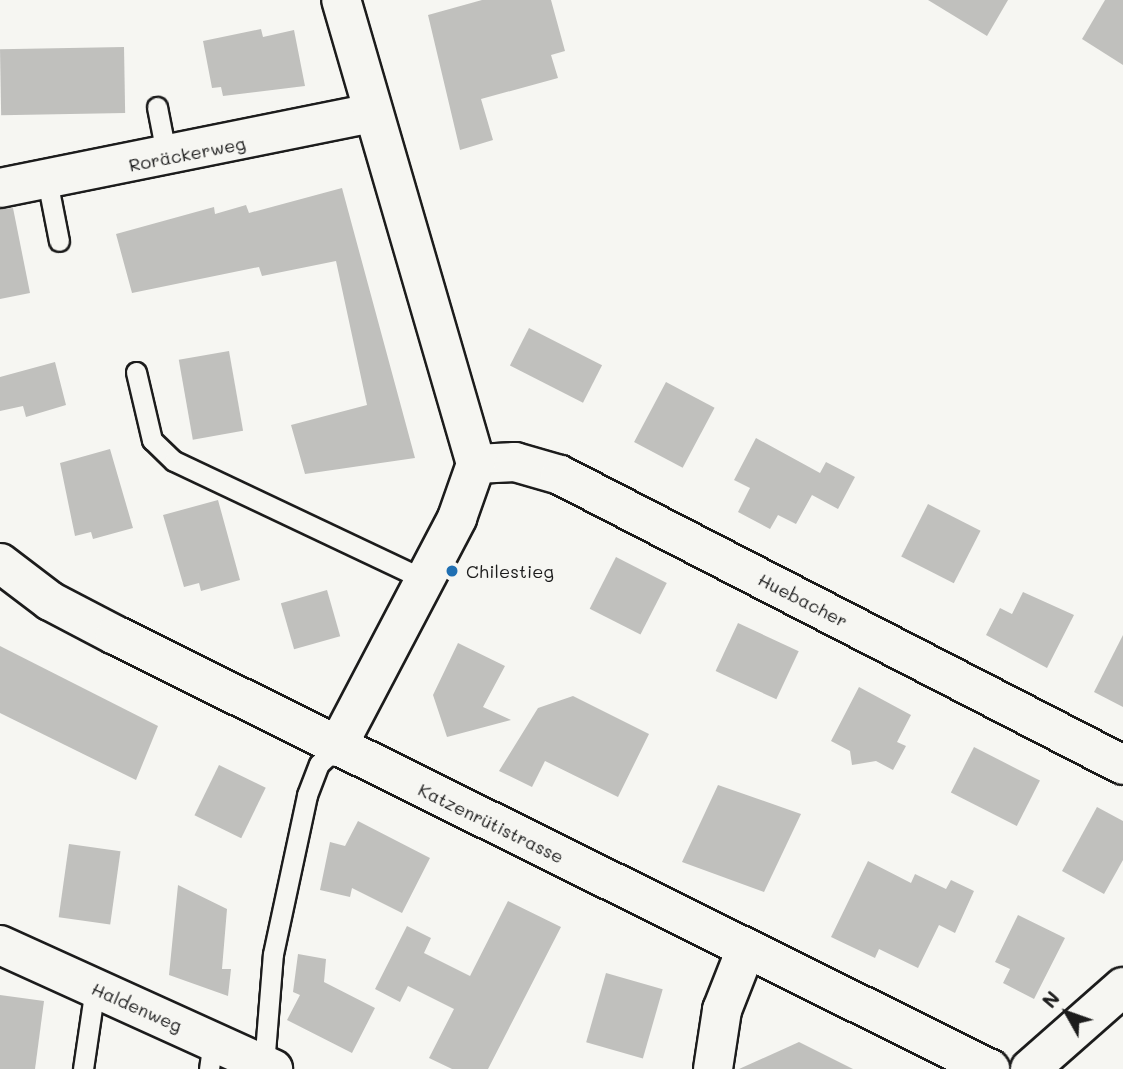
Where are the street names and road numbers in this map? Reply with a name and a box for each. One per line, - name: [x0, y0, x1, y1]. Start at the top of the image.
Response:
- street label: Roräckerweg: [127, 132, 247, 176]
- street label: Huebacher: [755, 568, 851, 632]
- street label: Katzenrütistrasse: [415, 778, 567, 868]
- street label: Haldenweg: [88, 977, 186, 1037]

